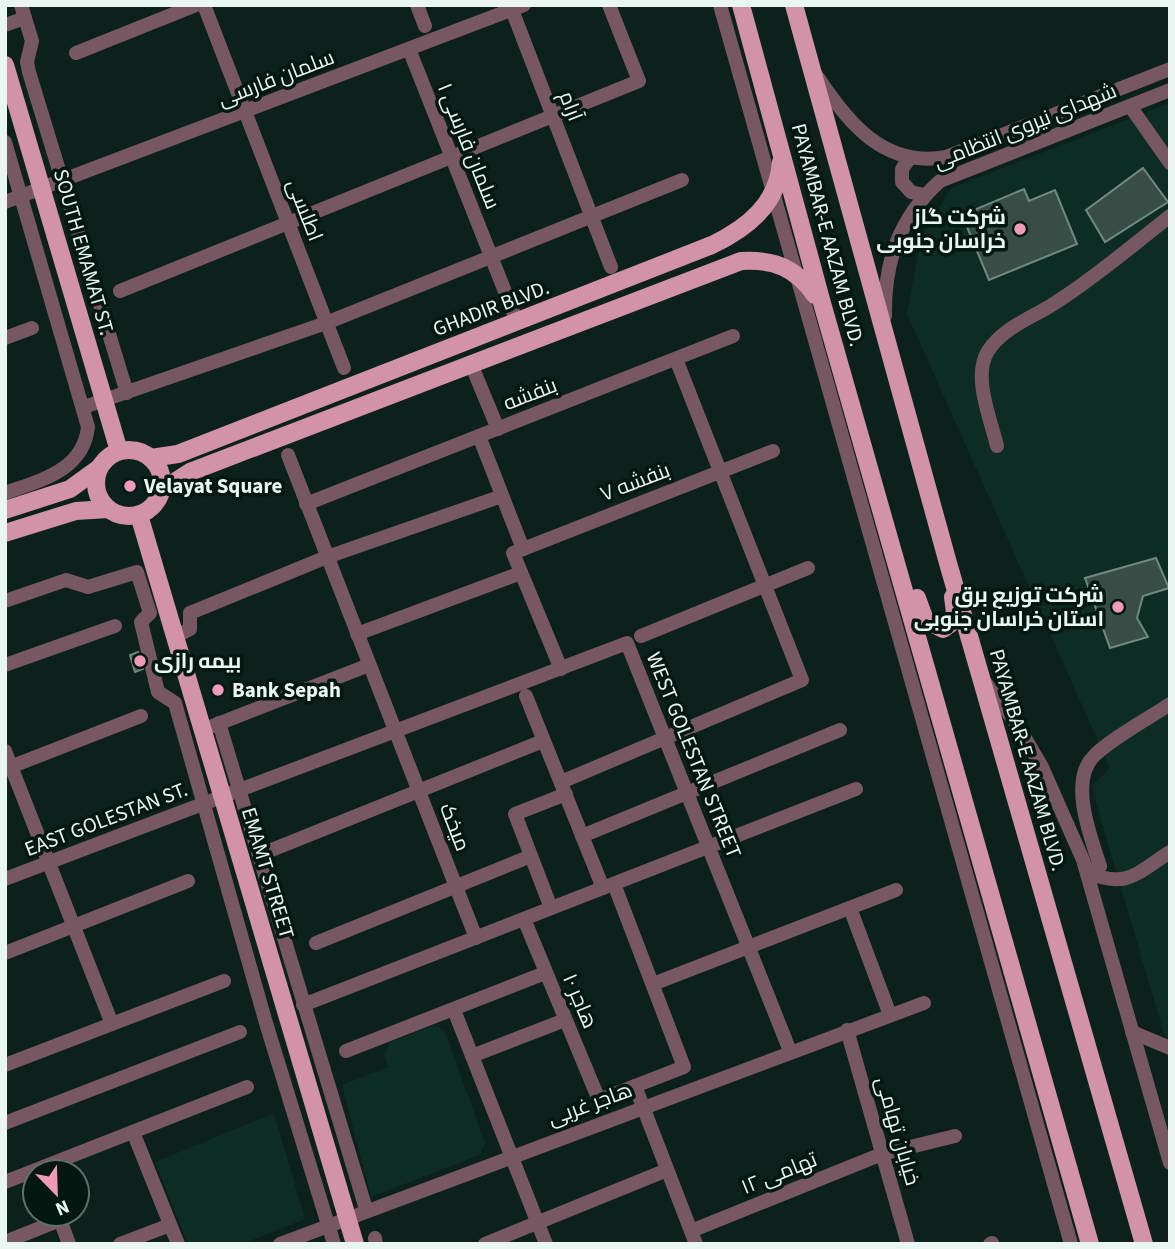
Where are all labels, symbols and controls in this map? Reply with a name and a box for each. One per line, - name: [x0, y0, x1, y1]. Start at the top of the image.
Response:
- street label: سلمان فارسی: [213, 42, 339, 114]
- street label: شهدای نیروی انتظامی: [929, 76, 1121, 176]
- street label: سلمان فارسی ۱: [430, 79, 508, 213]
- street label: آرام: [552, 87, 590, 126]
- street label: PAYAMBAR-E AAZAM BLVD.: [784, 120, 872, 350]
- street label: SOUTH EMAMAT ST.: [46, 165, 122, 339]
- street label: اطلسی: [279, 175, 331, 245]
- place label: شرکت گاز خراسان جنوبی: [876, 202, 1006, 256]
- marker: شرکت گاز خراسان جنوبی: [1012, 221, 1028, 237]
- street label: GHADIR BLVD.: [428, 272, 554, 344]
- street label: بنفشه: [499, 370, 561, 418]
- street label: بنفشه ۷: [596, 455, 674, 509]
- place label: Velayat Square: [143, 471, 283, 501]
- marker: Velayat Square: [122, 478, 138, 494]
- place label: شرکت توزیع برق استان خراسان جنوبی: [914, 580, 1104, 634]
- marker: شرکت توزیع برق استان خراسان جنوبی: [1110, 599, 1126, 615]
- street label: PAYAMBAR-E AAZAM BLVD.: [982, 645, 1074, 875]
- place label: بیمه رازی: [154, 646, 241, 676]
- street label: WEST GOLESTAN STREET: [639, 647, 749, 863]
- marker: بیمه رازی: [132, 653, 148, 669]
- place label: Bank Sepah: [232, 675, 341, 705]
- marker: Bank Sepah: [210, 682, 226, 698]
- street label: EAST GOLESTAN ST.: [20, 774, 192, 864]
- street label: میخک: [432, 799, 478, 855]
- street label: EMAMT STREET: [234, 804, 302, 942]
- street label: هاجر ۱۰: [555, 969, 605, 1033]
- street label: خیابان تهامی: [868, 1073, 928, 1189]
- street label: هاجر غربی: [544, 1075, 636, 1133]
- street label: تهامی ۱۲: [737, 1144, 822, 1202]
- north arrow: [21, 1158, 91, 1228]
- text: N: [51, 1192, 73, 1222]

